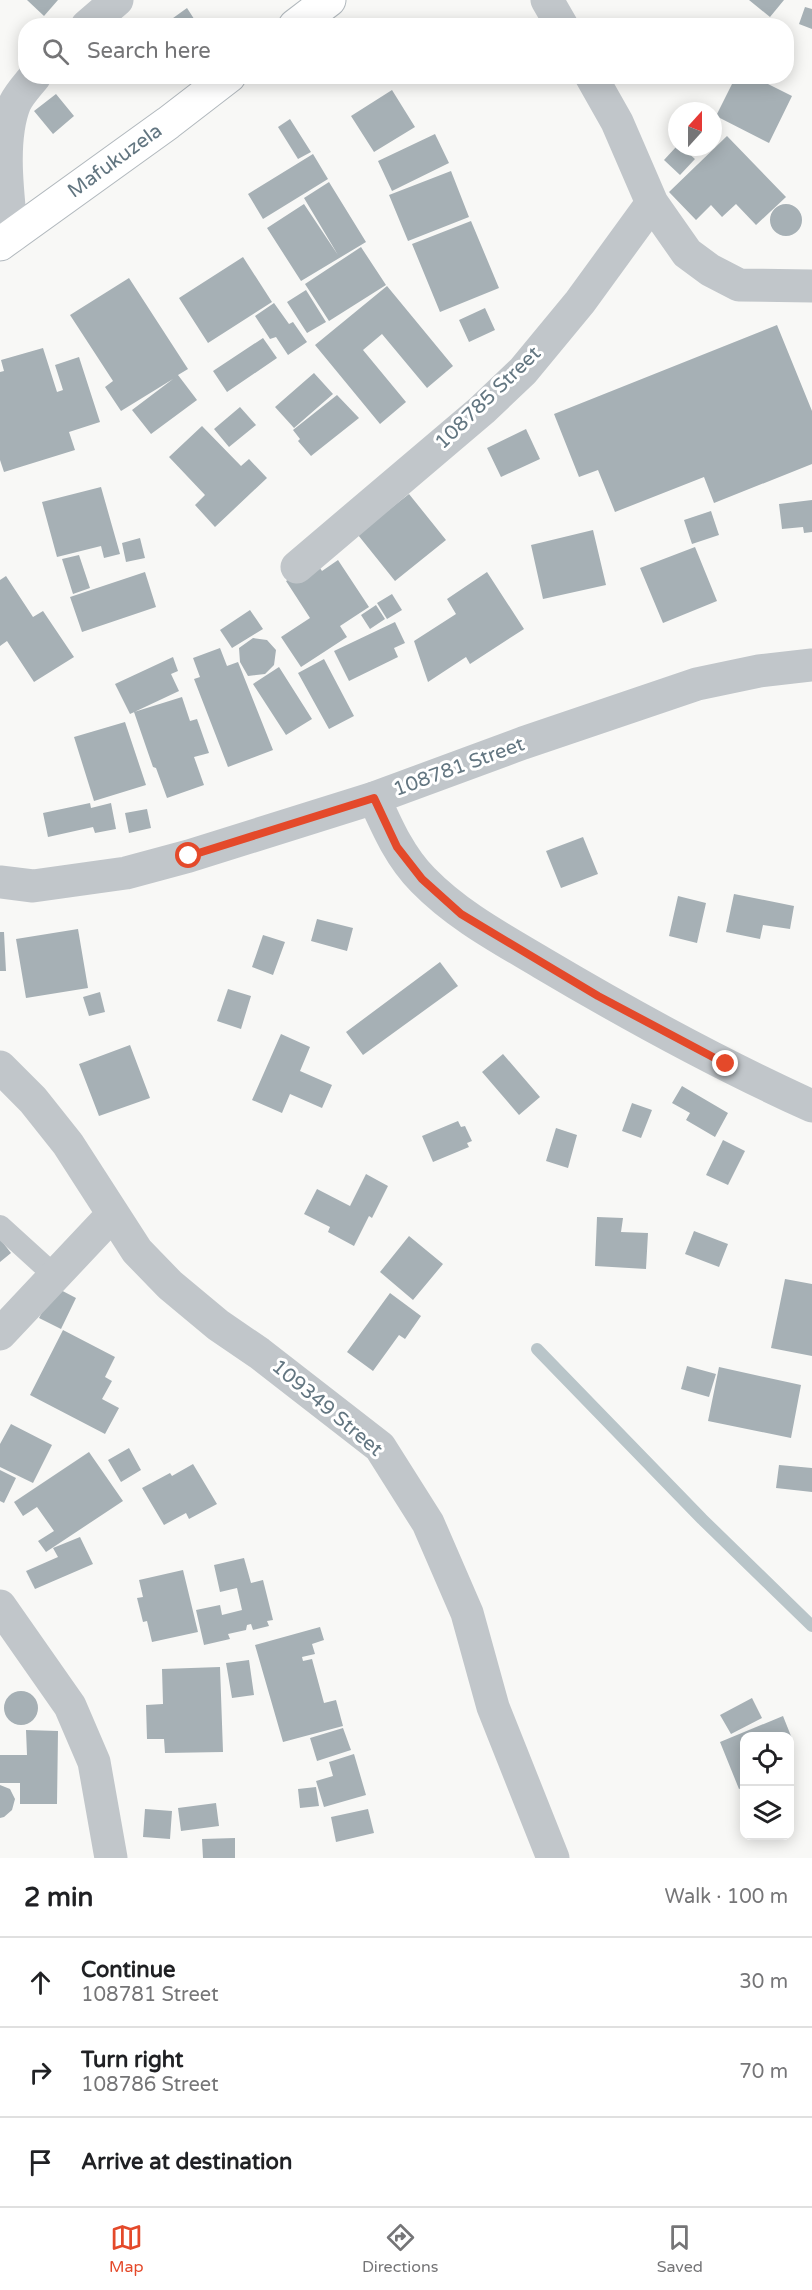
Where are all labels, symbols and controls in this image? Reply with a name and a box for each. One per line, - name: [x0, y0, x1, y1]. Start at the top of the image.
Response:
- search box: [18, 18, 794, 84]
- icon: search: [39, 35, 72, 68]
- text: Search here: [87, 38, 211, 64]
- north arrow: [668, 102, 722, 156]
- street label: Mafukuzela: [63, 119, 167, 203]
- street label: 108785 Street: [430, 341, 546, 454]
- street label: 108781 Street: [390, 732, 528, 802]
- route start: [175, 842, 201, 868]
- route end: [712, 1050, 738, 1076]
- street label: 109349 Street: [267, 1355, 388, 1462]
- map controls: [740, 1732, 794, 1840]
- button: locate: [740, 1732, 794, 1786]
- button: layers: [740, 1786, 794, 1840]
- text: 2 min: [24, 1882, 93, 1913]
- text: Walk · 100 m: [665, 1885, 788, 1909]
- text: Continue: [81, 1957, 176, 1983]
- icon: ahead: [24, 1966, 57, 1999]
- text: 30 m: [739, 1970, 788, 1994]
- text: 108781 Street: [81, 1983, 219, 2007]
- text: Turn right: [81, 2047, 183, 2073]
- icon: right: [24, 2056, 57, 2089]
- text: 70 m: [739, 2060, 788, 2084]
- text: 108786 Street: [81, 2073, 219, 2097]
- icon: arrive: [24, 2146, 57, 2179]
- text: Arrive at destination: [81, 2149, 292, 2175]
- tab: Map: [109, 2221, 144, 2277]
- tab: Directions: [362, 2221, 438, 2277]
- tab: Saved: [657, 2221, 703, 2277]

